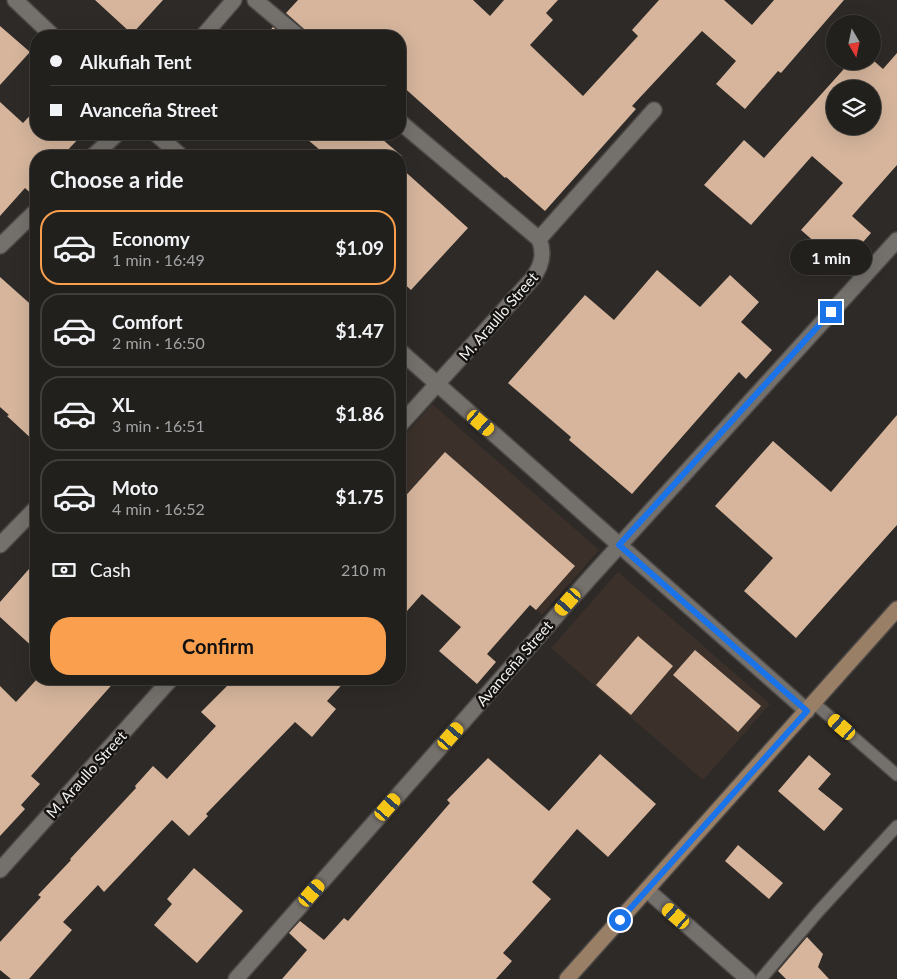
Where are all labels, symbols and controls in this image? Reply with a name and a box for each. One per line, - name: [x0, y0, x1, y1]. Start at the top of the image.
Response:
- north arrow: [826, 15, 881, 70]
- map controls: [826, 15, 881, 135]
- text: Alkufiah Tent: [80, 50, 191, 73]
- button: layers: [826, 80, 881, 135]
- text: Avanceña Street: [80, 98, 218, 121]
- text: Choose a ride: [50, 166, 184, 193]
- icon: car: [52, 225, 97, 270]
- text: Economy: [112, 227, 190, 250]
- text: $1.09: [335, 236, 384, 259]
- callout: 1 min: [790, 240, 872, 274]
- text: 1 min: [811, 248, 851, 267]
- text: 1 min · 16:49: [112, 250, 205, 269]
- street label: M. Araullo Street: [455, 268, 542, 364]
- route end: [820, 301, 842, 323]
- icon: car: [52, 308, 97, 353]
- text: Comfort: [112, 310, 183, 333]
- text: $1.47: [335, 319, 384, 342]
- text: 2 min · 16:50: [112, 333, 205, 352]
- icon: car: [52, 391, 97, 436]
- text: XL: [112, 393, 135, 416]
- text: $1.86: [335, 402, 384, 425]
- car: [464, 407, 497, 439]
- text: 3 min · 16:51: [112, 416, 205, 435]
- icon: car: [52, 474, 97, 519]
- text: Moto: [112, 476, 158, 499]
- text: $1.75: [335, 485, 384, 508]
- text: 4 min · 16:52: [112, 499, 205, 518]
- icon: cash: [50, 556, 78, 584]
- text: Cash: [90, 558, 131, 581]
- text: 210 m: [341, 560, 386, 579]
- car: [552, 586, 583, 618]
- street label: Avanceña Street: [472, 616, 556, 709]
- button: Confirm: [50, 617, 386, 675]
- car: [825, 711, 858, 743]
- car: [435, 720, 466, 752]
- street label: M. Araullo Street: [42, 726, 130, 821]
- car: [372, 791, 403, 823]
- car: [296, 877, 327, 909]
- car: [659, 900, 692, 932]
- route start: [609, 909, 631, 931]

